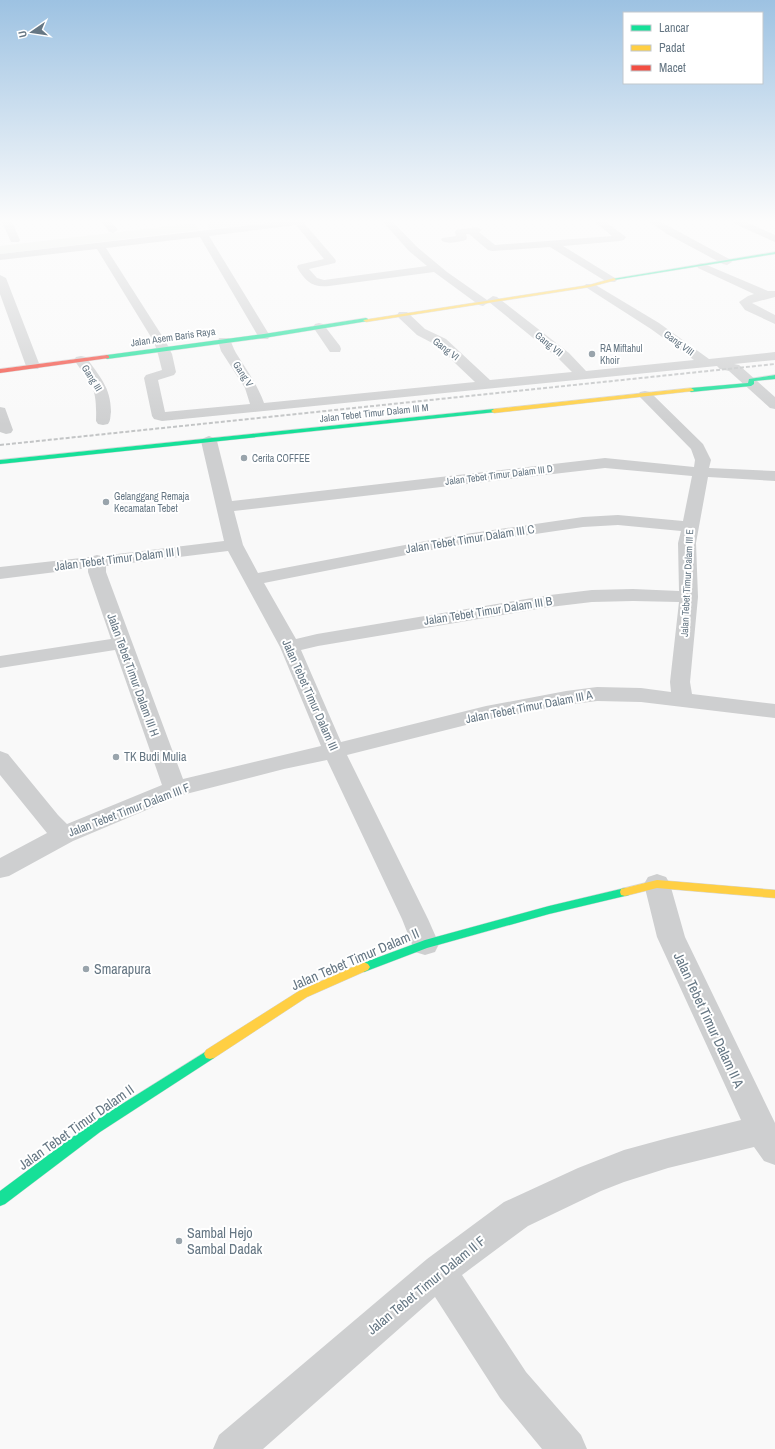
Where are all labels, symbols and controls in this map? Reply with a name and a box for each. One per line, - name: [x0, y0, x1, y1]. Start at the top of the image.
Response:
- north arrow: [12, 12, 52, 52]
- legend: [623, 12, 763, 84]
- text: Lancar: [659, 20, 690, 36]
- text: U: [15, 30, 30, 39]
- text: Padat: [659, 40, 685, 56]
- text: Macet: [659, 60, 686, 76]
- street label: Jalan Asem Baris Raya: [130, 325, 217, 349]
- street label: Gang VIII: [661, 328, 697, 358]
- street label: Gang VII: [532, 329, 566, 359]
- street label: Gang VI: [430, 335, 462, 363]
- place label: RA Miftahul Khoir: [600, 342, 643, 367]
- marker: RA Miftahul Khoir: [587, 349, 597, 359]
- street label: Gang V: [230, 359, 256, 390]
- street label: Gang III: [79, 362, 105, 394]
- street label: Jalan Tebet Timur Dalam III M: [319, 401, 429, 425]
- place label: Cerita COFFEE: [252, 452, 310, 465]
- marker: Cerita COFFEE: [239, 453, 249, 463]
- street label: Jalan Tebet Timur Dalam III D: [444, 462, 554, 488]
- place label: Gelanggang Remaja Kecamatan Tebet: [114, 490, 190, 515]
- marker: Gelanggang Remaja Kecamatan Tebet: [101, 497, 111, 507]
- street label: Jalan Tebet Timur Dalam III C: [404, 521, 536, 557]
- street label: Jalan Tebet Timur Dalam III E: [678, 529, 696, 637]
- street label: Jalan Tebet Timur Dalam III I: [54, 543, 180, 575]
- street label: Jalan Tebet Timur Dalam III B: [423, 593, 554, 629]
- street label: Jalan Tebet Timur Dalam III H: [103, 611, 163, 739]
- street label: Jalan Tebet Timur Dalam III: [278, 637, 342, 753]
- street label: Jalan Tebet Timur Dalam III A: [464, 687, 594, 727]
- place label: TK Budi Mulia: [124, 749, 187, 765]
- marker: TK Budi Mulia: [111, 752, 121, 762]
- street label: Jalan Tebet Timur Dalam III F: [66, 779, 192, 841]
- street label: Jalan Tebet Timur Dalam II: [288, 924, 422, 994]
- street label: Jalan Tebet Timur Dalam II A: [670, 949, 748, 1091]
- place label: Smarapura: [94, 960, 151, 978]
- marker: Smarapura: [81, 964, 91, 974]
- street label: Jalan Tebet Timur Dalam II: [15, 1080, 137, 1174]
- place label: Sambal Hejo Sambal Dadak: [187, 1224, 263, 1258]
- street label: Jalan Tebet Timur Dalam II F: [363, 1232, 489, 1338]
- marker: Sambal Hejo Sambal Dadak: [174, 1236, 184, 1246]

